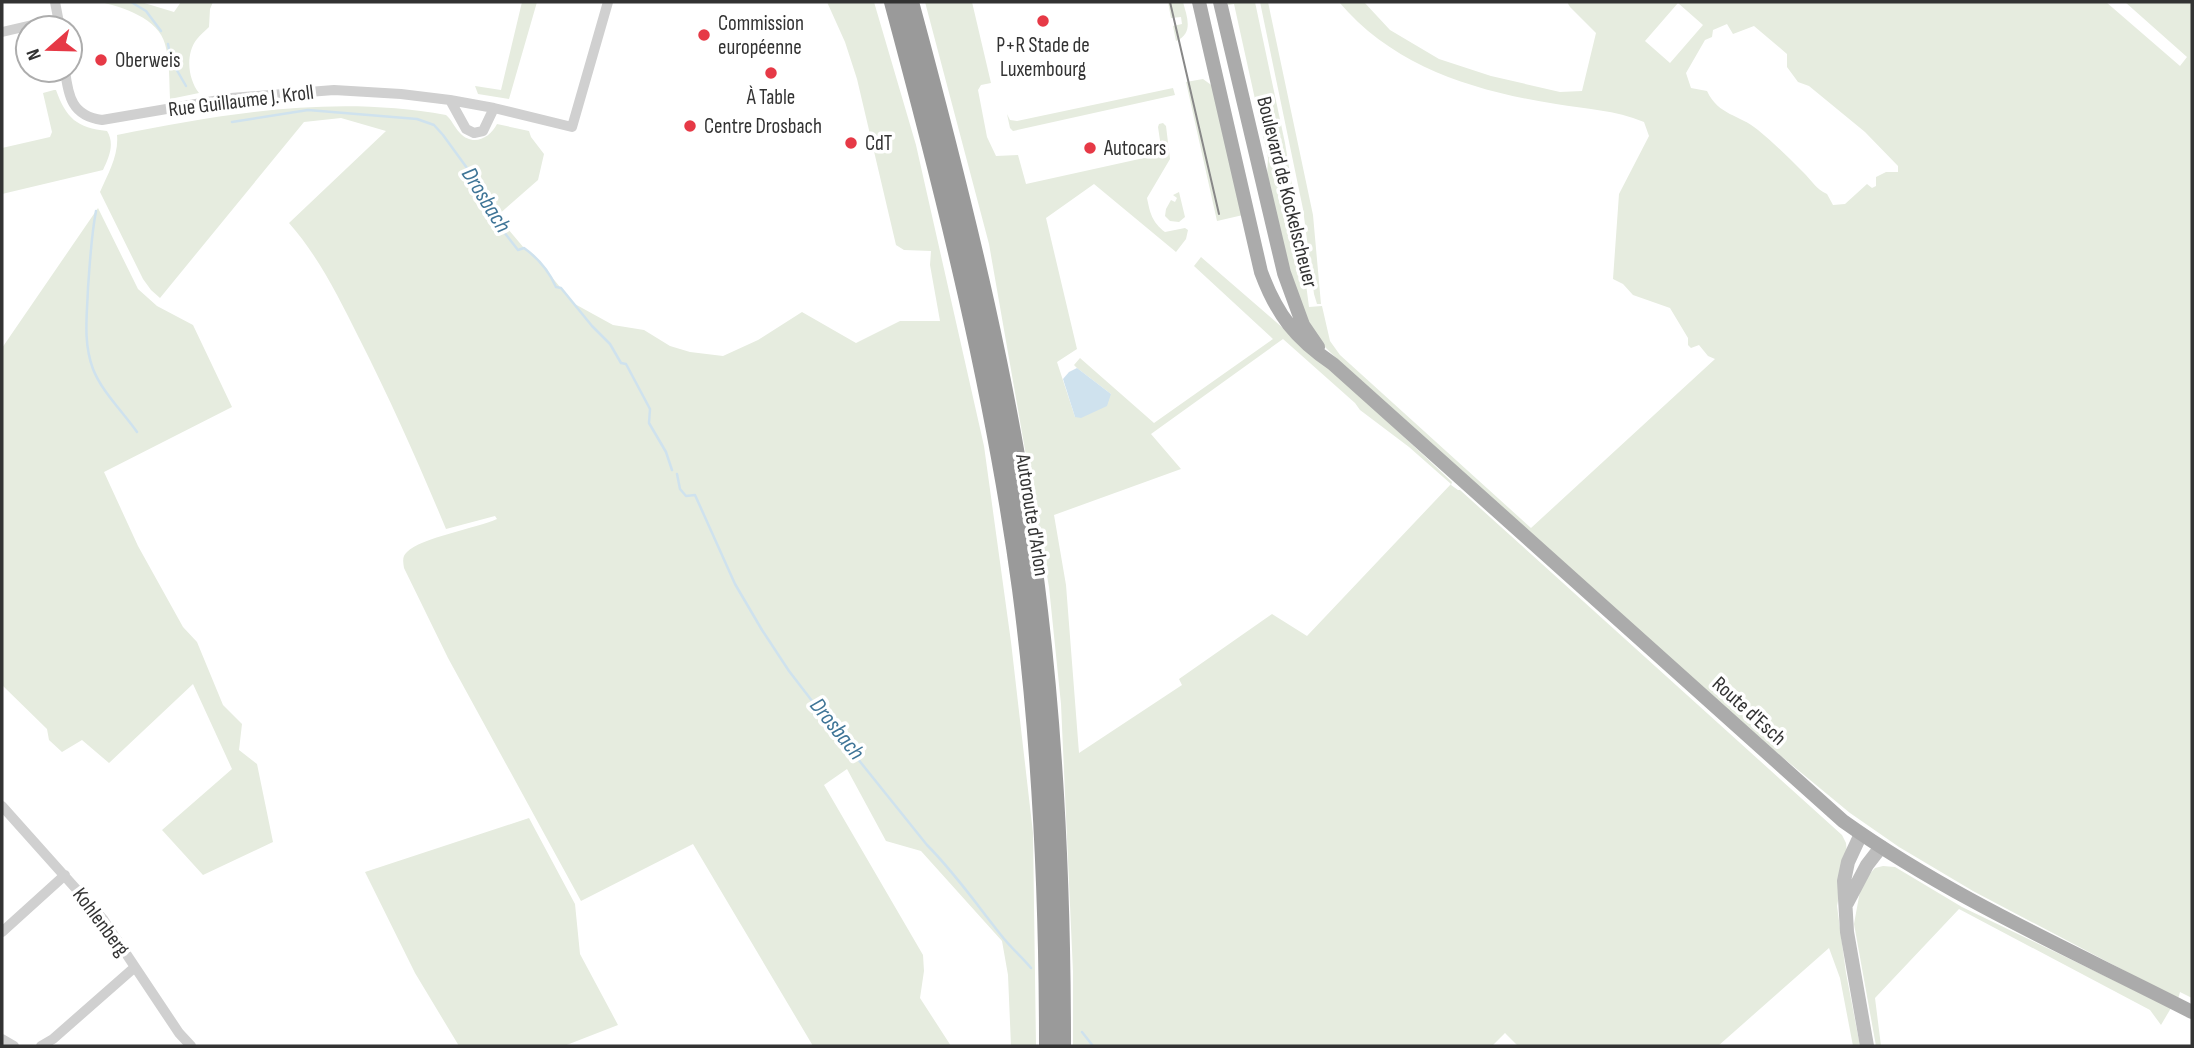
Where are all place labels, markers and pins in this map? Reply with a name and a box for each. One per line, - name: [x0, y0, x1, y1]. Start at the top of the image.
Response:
- place label: Commission européenne: [718, 11, 804, 60]
- marker: P+R Stade de Luxembourg: [1035, 13, 1051, 29]
- marker: Commission européenne: [696, 27, 712, 43]
- place label: P+R Stade de Luxembourg: [996, 33, 1090, 82]
- place label: Oberweis: [115, 48, 180, 73]
- marker: Oberweis: [93, 52, 109, 68]
- marker: À Table: [763, 65, 779, 81]
- place label: À Table: [746, 85, 795, 110]
- place label: Centre Drosbach: [704, 114, 822, 139]
- marker: Centre Drosbach: [682, 118, 698, 134]
- place label: CdT: [865, 131, 893, 156]
- marker: CdT: [843, 135, 859, 151]
- place label: Autocars: [1103, 136, 1166, 161]
- marker: Autocars: [1082, 140, 1098, 156]

